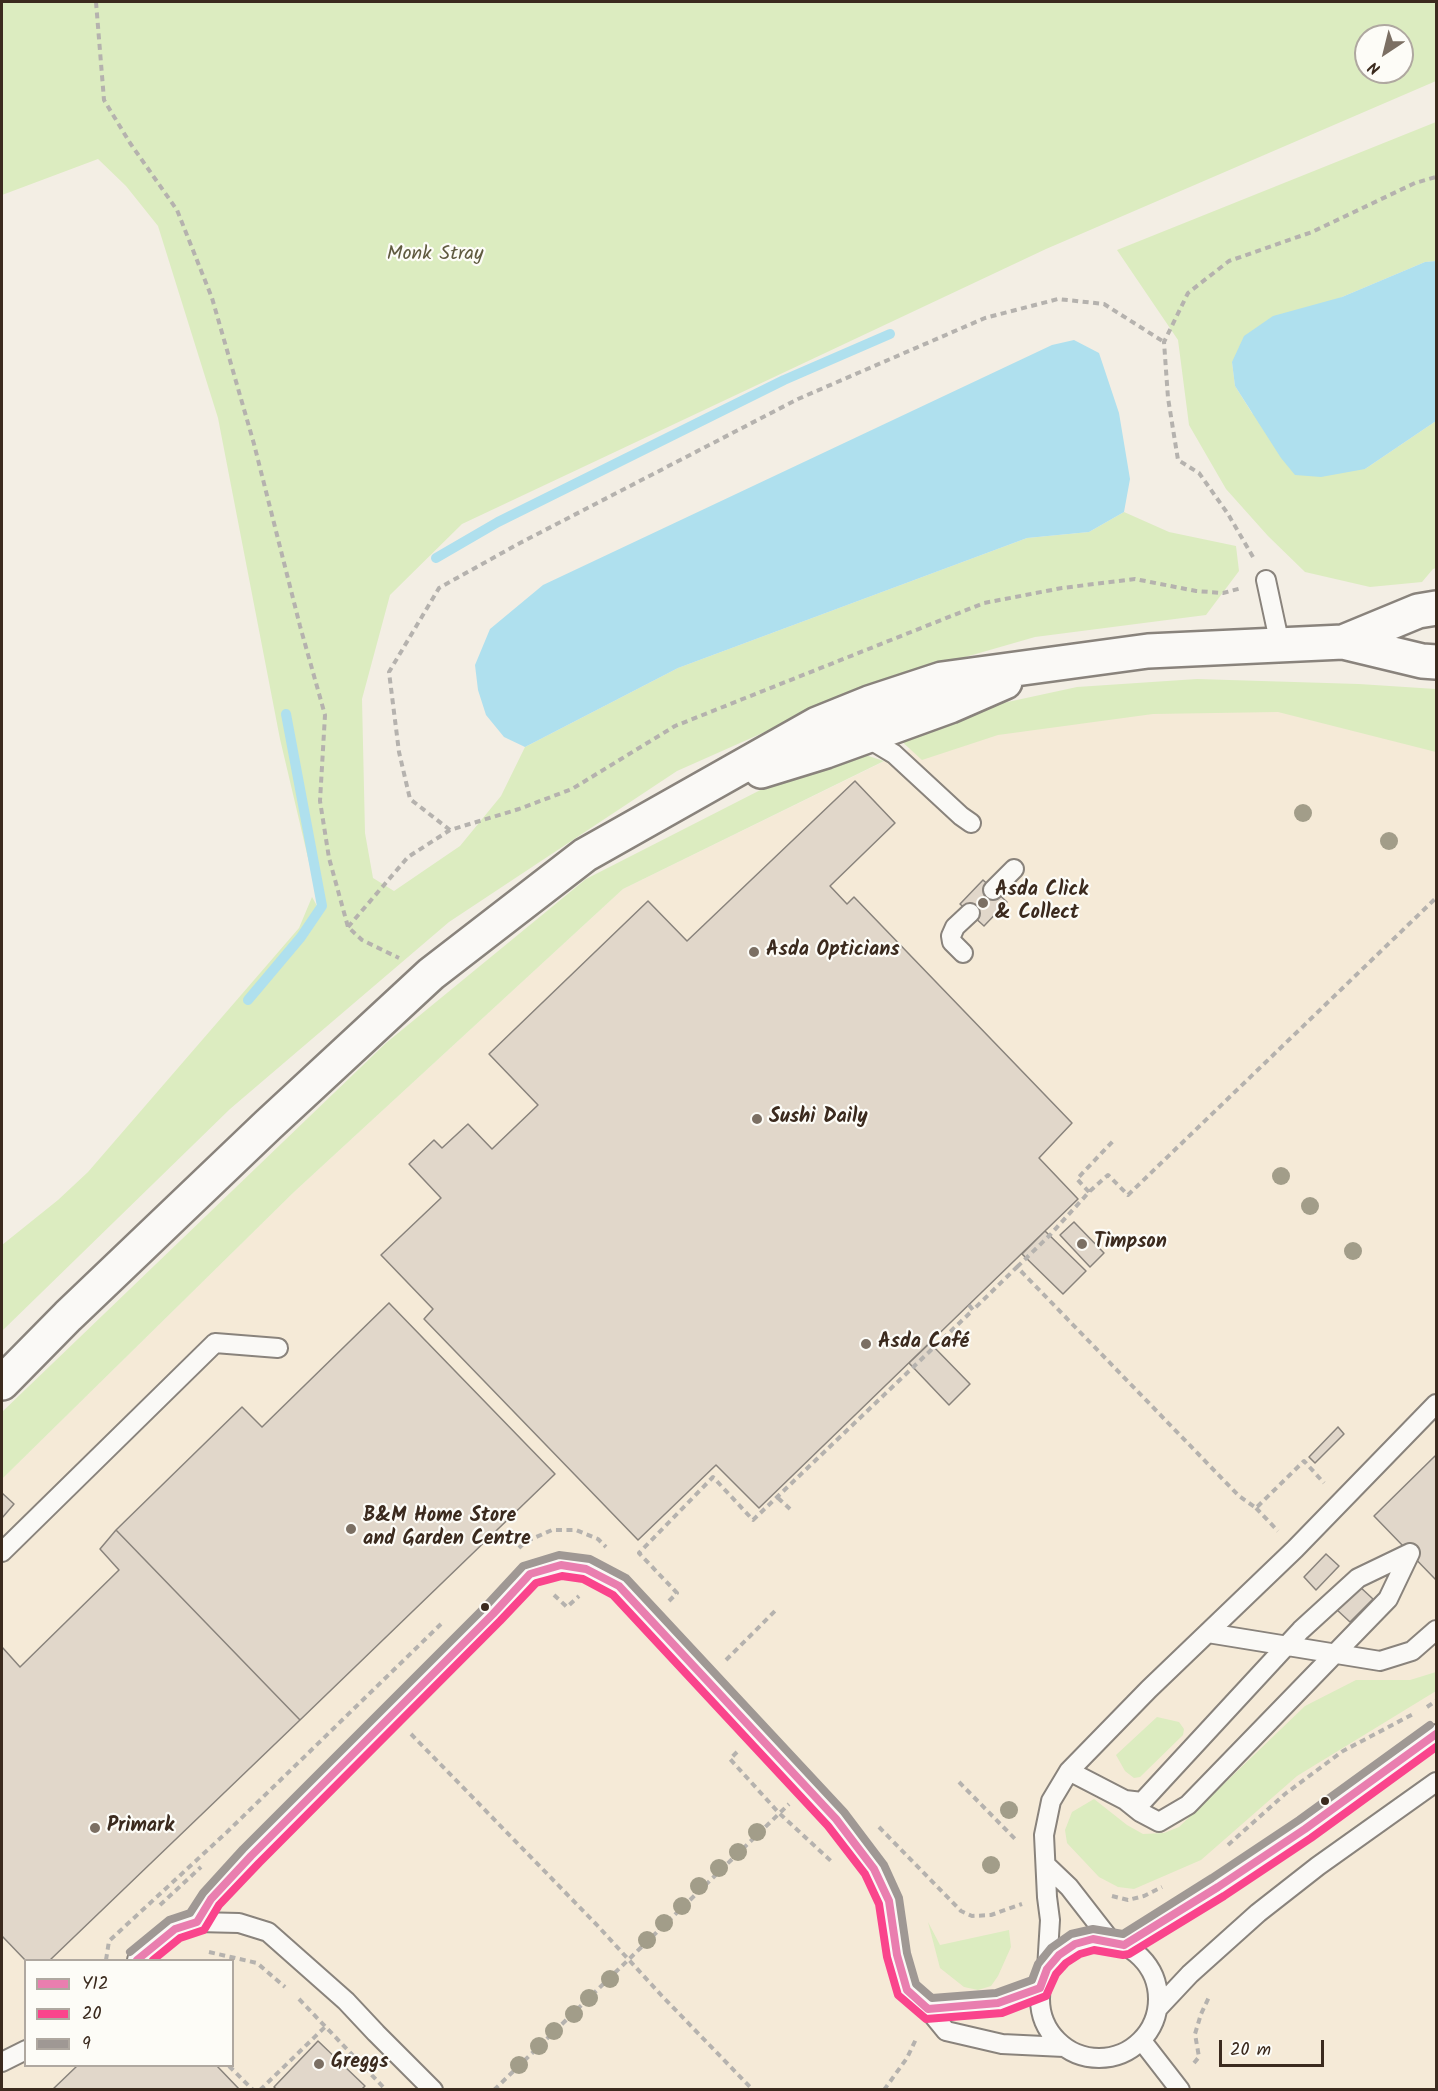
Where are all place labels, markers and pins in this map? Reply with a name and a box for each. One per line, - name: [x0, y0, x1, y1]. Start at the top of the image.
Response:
- place label: Asda Click & Collect: [995, 880, 1088, 927]
- marker: Asda Click & Collect: [976, 896, 990, 910]
- place label: Asda Opticians: [766, 940, 900, 964]
- marker: Asda Opticians: [747, 945, 761, 959]
- place label: Sushi Daily: [769, 1107, 868, 1131]
- marker: Sushi Daily: [750, 1112, 764, 1126]
- place label: Timpson: [1094, 1232, 1167, 1256]
- marker: Timpson: [1075, 1237, 1089, 1251]
- place label: Asda Café: [878, 1332, 969, 1356]
- marker: Asda Café: [859, 1337, 873, 1351]
- place label: B&M Home Store and Garden Centre: [363, 1506, 531, 1553]
- marker: B&M Home Store and Garden Centre: [344, 1522, 358, 1536]
- unlabelled marker: [479, 1601, 491, 1613]
- unlabelled marker: [1319, 1795, 1331, 1807]
- place label: Primark: [107, 1816, 174, 1840]
- marker: Primark: [88, 1821, 102, 1835]
- place label: Greggs: [331, 2052, 389, 2076]
- marker: Greggs: [312, 2057, 326, 2071]

